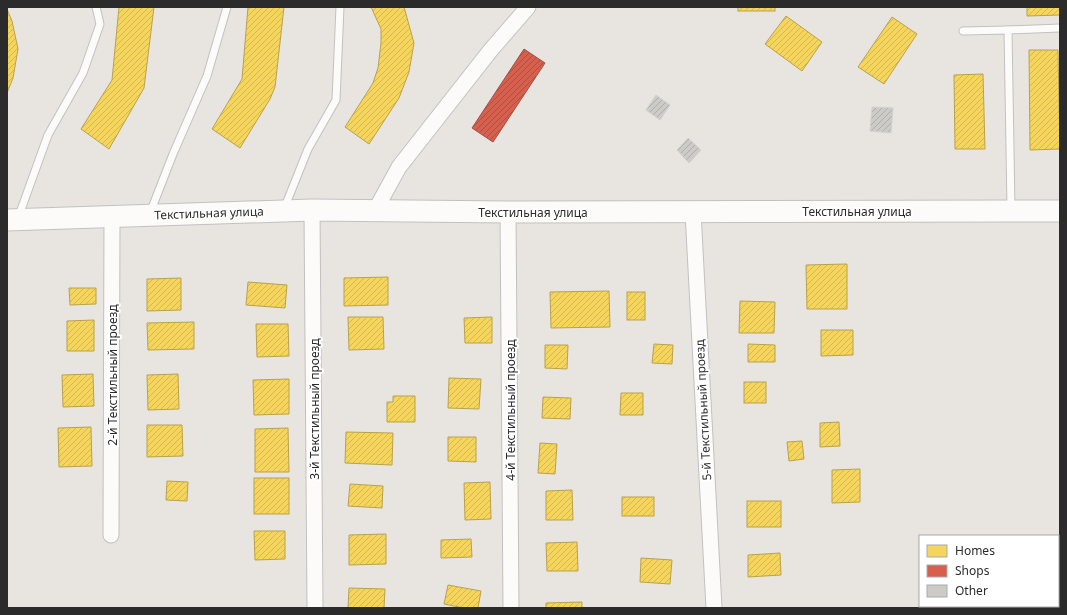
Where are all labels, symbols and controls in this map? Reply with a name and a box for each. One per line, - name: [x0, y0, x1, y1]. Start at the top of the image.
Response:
- street label: Текстильная улица: [154, 203, 264, 223]
- street label: Текстильная улица: [802, 203, 912, 220]
- street label: Текстильная улица: [478, 204, 588, 221]
- street label: 2-й Текстильный проезд: [104, 304, 121, 446]
- street label: 3-й Текстильный проезд: [306, 338, 323, 480]
- street label: 5-й Текстильный проезд: [691, 338, 715, 481]
- street label: 4-й Текстильный проезд: [502, 339, 519, 481]
- legend: [919, 535, 1059, 607]
- text: Homes: [955, 542, 995, 559]
- text: Shops: [955, 562, 990, 579]
- text: Other: [955, 582, 988, 599]

